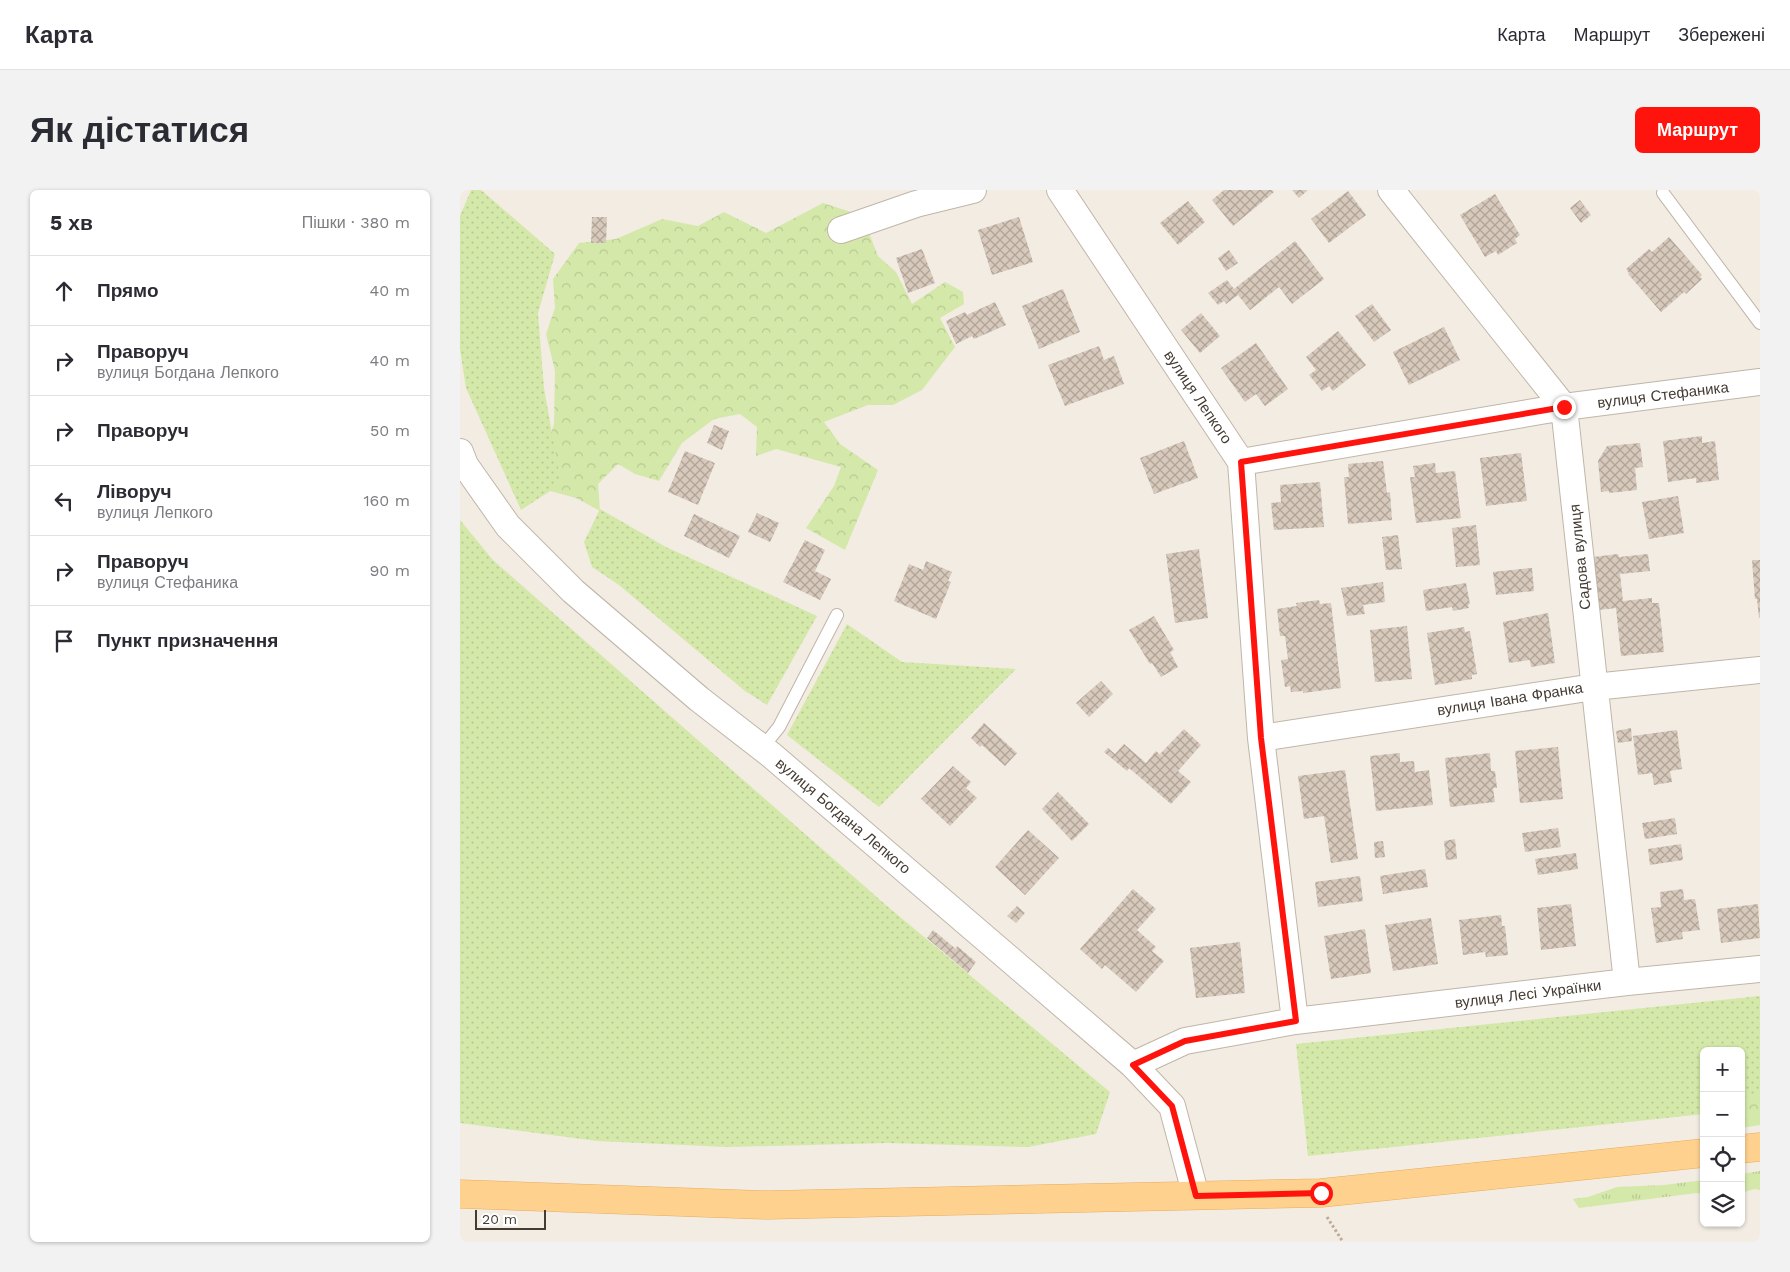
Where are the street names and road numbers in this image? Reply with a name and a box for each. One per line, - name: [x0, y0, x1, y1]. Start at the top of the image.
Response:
- street label: вулиця Лепкого: [1160, 347, 1236, 447]
- street label: вулиця Стефаника: [1596, 378, 1730, 412]
- street label: Садова вулиця: [1565, 503, 1595, 611]
- street label: вулиця Івана Франка: [1436, 678, 1585, 719]
- street label: вулиця Богдана Лепкого: [772, 754, 914, 878]
- street label: вулиця Лесі Українки: [1454, 976, 1602, 1012]

